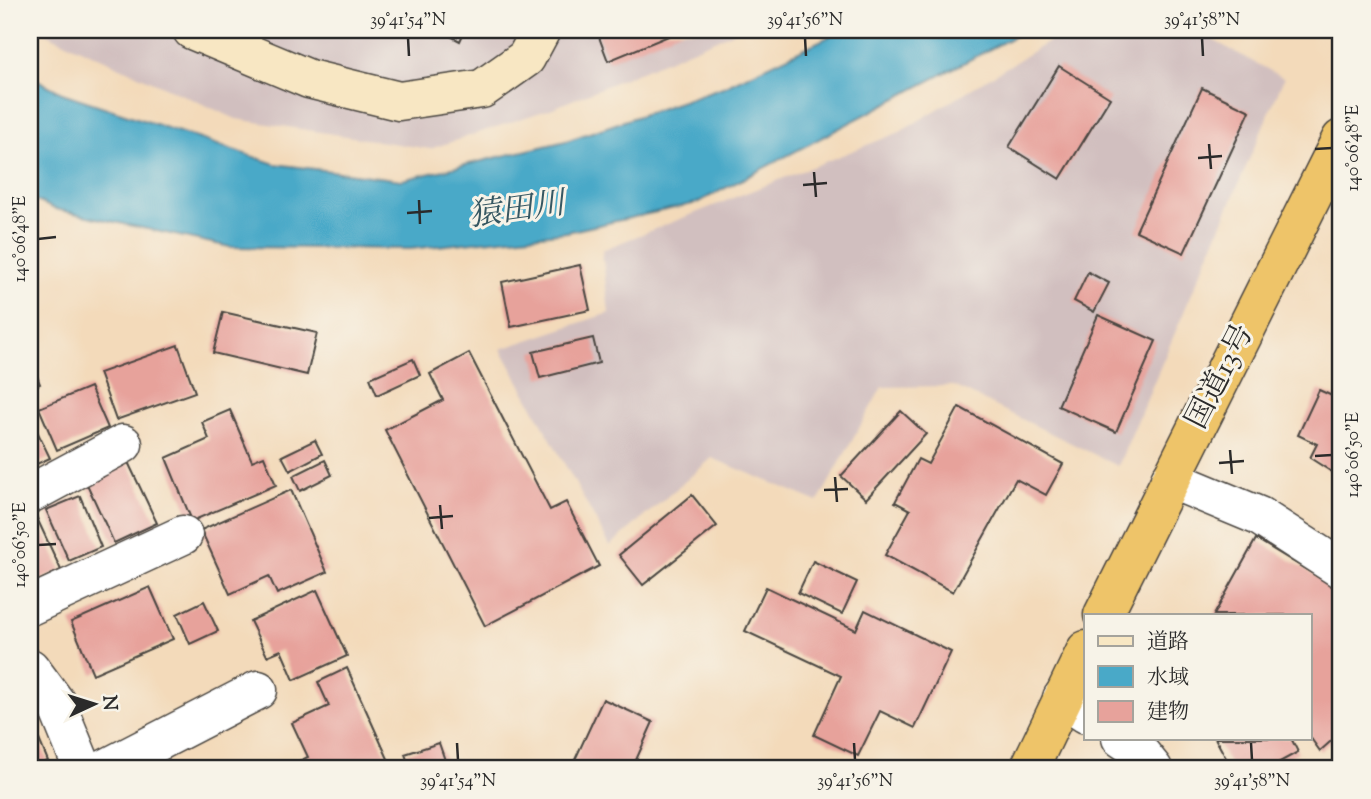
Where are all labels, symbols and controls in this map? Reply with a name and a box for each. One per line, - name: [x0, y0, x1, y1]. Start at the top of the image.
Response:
- text: 39°41'54"N: [370, 8, 446, 34]
- text: 39°41'56"N: [767, 8, 843, 34]
- text: 39°41'58"N: [1164, 8, 1240, 34]
- text: 140°06'48"E: [1341, 105, 1367, 191]
- water label: 猿田川: [466, 181, 571, 240]
- text: 140°06'48"E: [8, 196, 34, 282]
- street label: 国道13号: [1176, 317, 1266, 437]
- text: 140°06'50"E: [1341, 412, 1367, 498]
- text: 140°06'50"E: [8, 502, 34, 588]
- legend: [1084, 614, 1312, 740]
- text: 道路: [1147, 628, 1189, 658]
- text: 水域: [1147, 664, 1189, 694]
- north arrow: [60, 670, 130, 740]
- text: N: [94, 694, 122, 711]
- text: 建物: [1147, 698, 1189, 728]
- text: 39°41'54"N: [420, 769, 496, 795]
- text: 39°41'56"N: [817, 769, 893, 795]
- text: 39°41'58"N: [1214, 769, 1290, 795]

